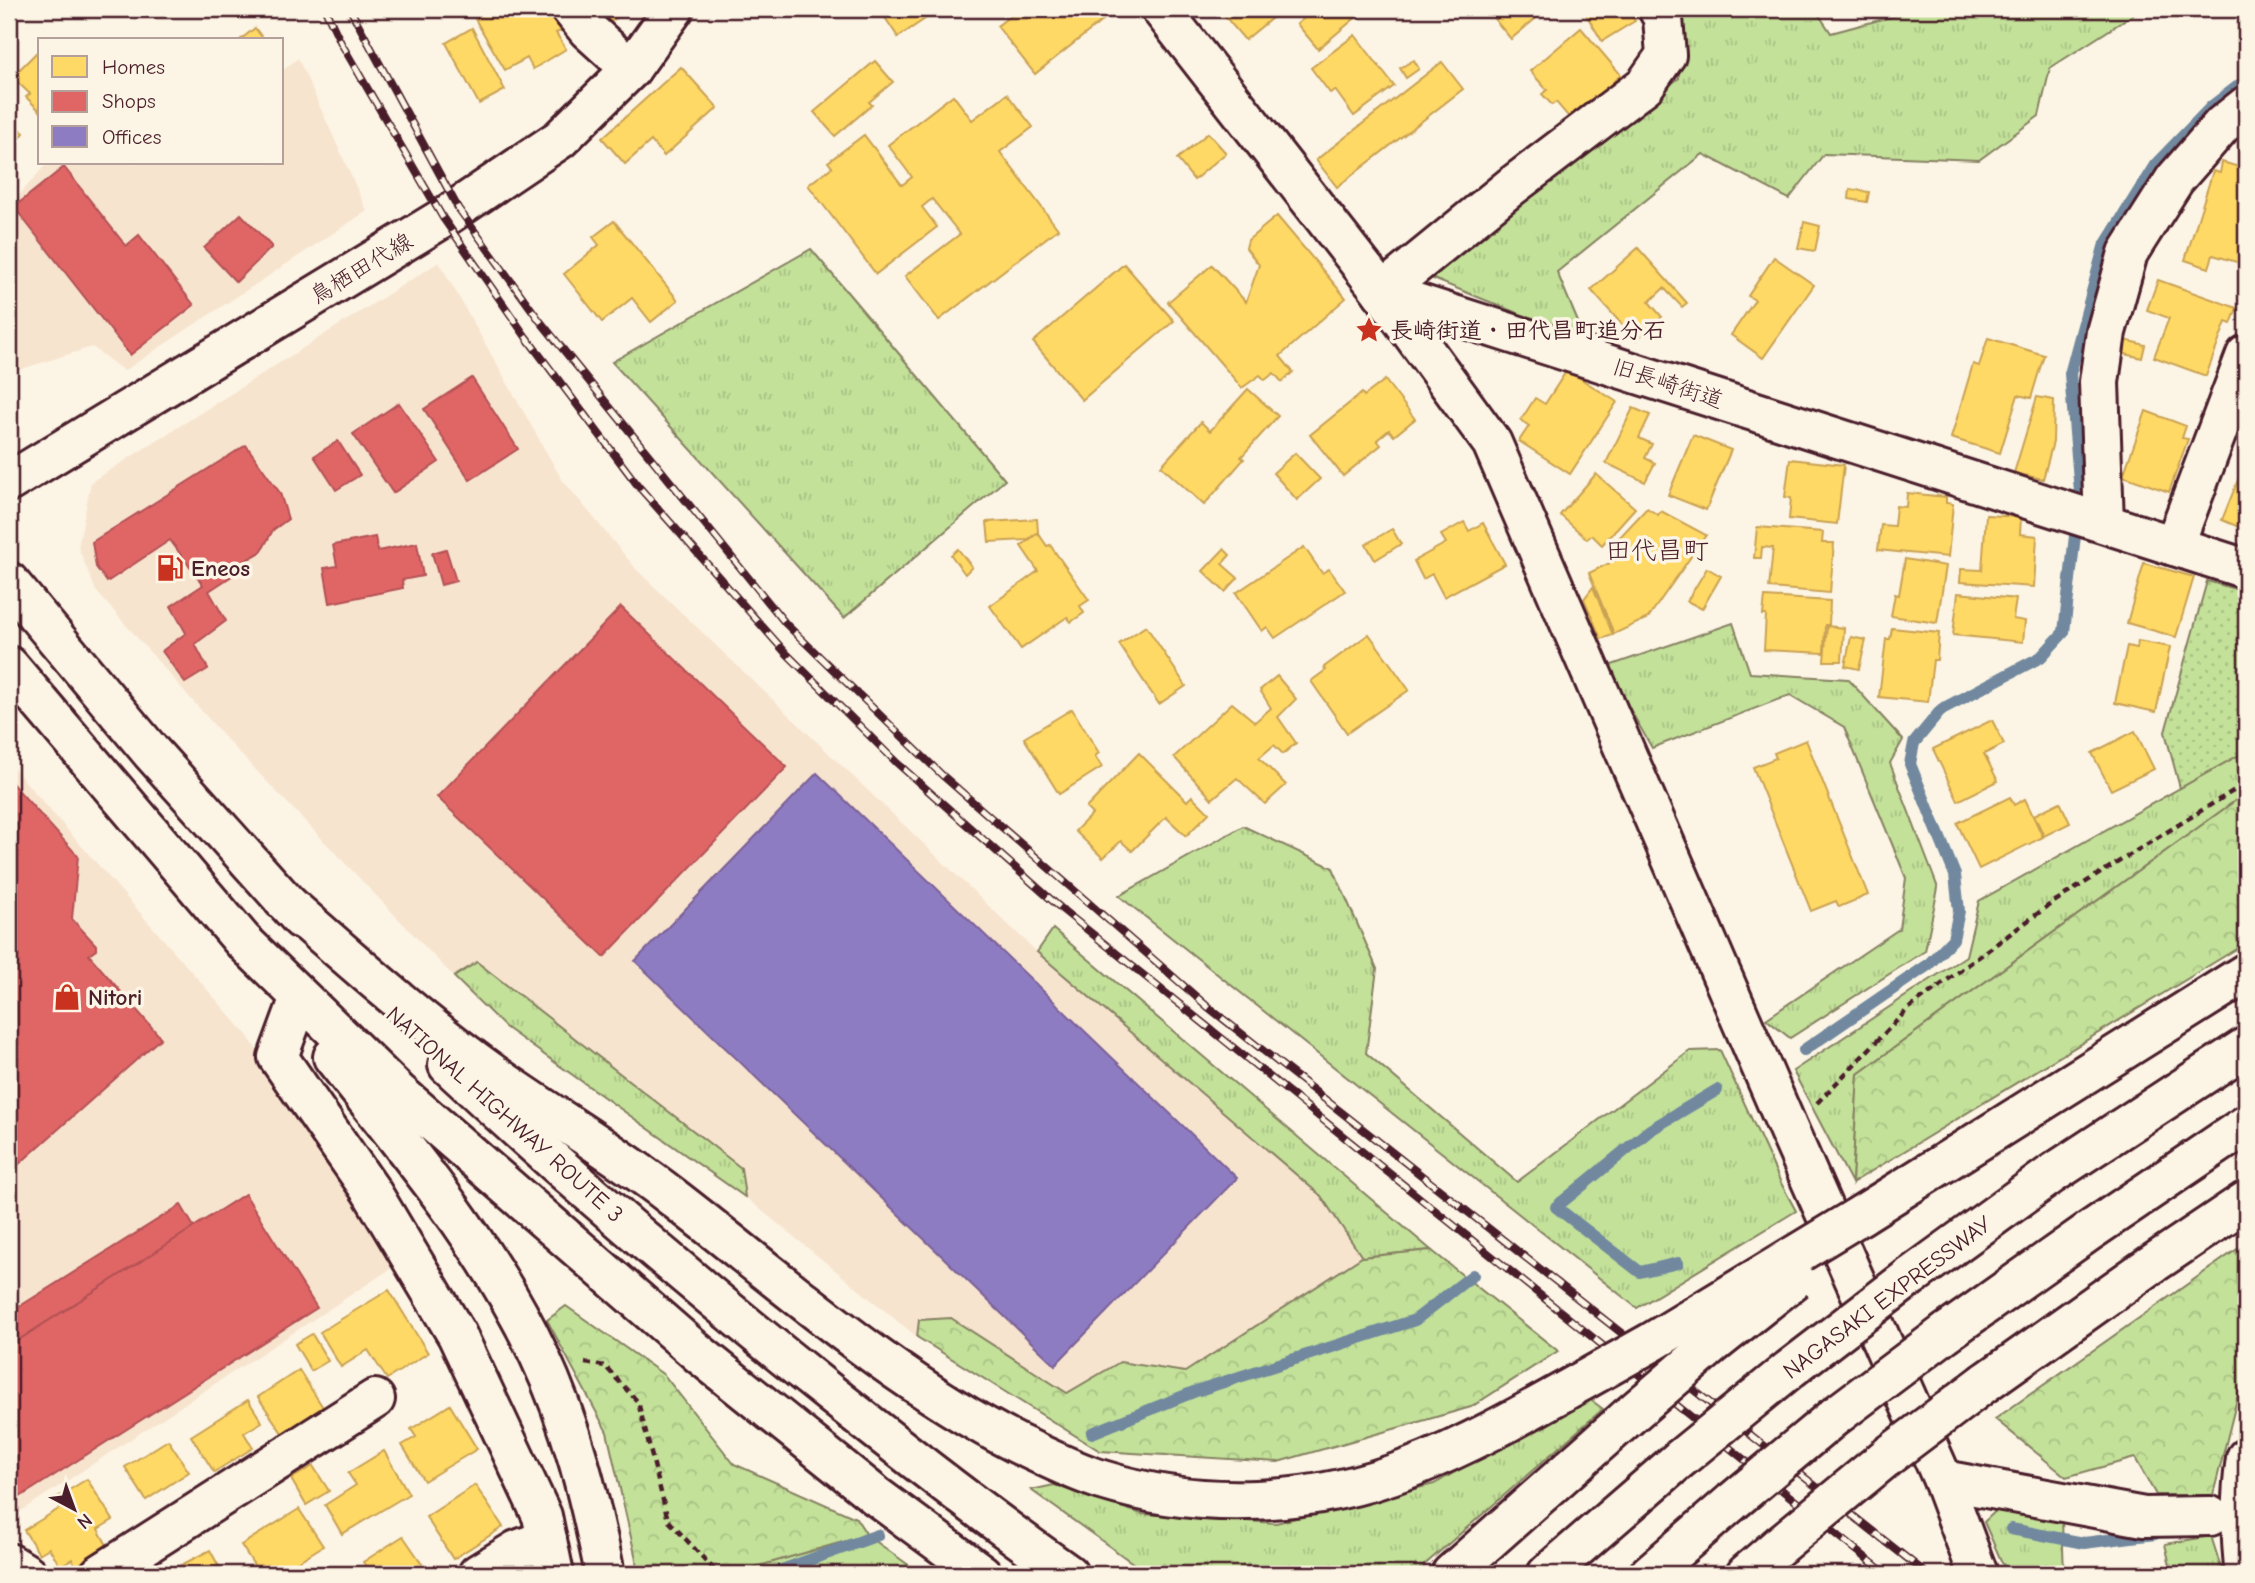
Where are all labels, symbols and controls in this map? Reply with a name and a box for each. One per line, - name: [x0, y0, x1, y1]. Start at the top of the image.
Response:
- legend: [38, 38, 284, 164]
- text: Homes: [102, 55, 165, 79]
- text: Shops: [102, 89, 156, 113]
- text: Offices: [102, 125, 161, 149]
- street label: 鳥栖田代線: [305, 227, 417, 310]
- place icon: 長崎街道・田代昌町追分石: [1354, 315, 1384, 345]
- place label: 長崎街道・田代昌町追分石: [1390, 317, 1666, 344]
- street label: 旧長崎街道: [1609, 353, 1727, 414]
- district label: 田代昌町: [1605, 536, 1709, 566]
- fuel station icon: Eneos: [155, 553, 185, 583]
- place label: Eneos: [191, 555, 250, 582]
- shop icon: Nitori: [52, 982, 82, 1012]
- place label: Nitori: [88, 984, 142, 1011]
- street label: NATIONAL HIGHWAY ROUTE 3: [381, 1001, 629, 1228]
- street label: NAGASAKI EXPRESSWAY: [1778, 1210, 1997, 1385]
- north arrow: [38, 1474, 108, 1544]
- text: N: [73, 1509, 96, 1533]

